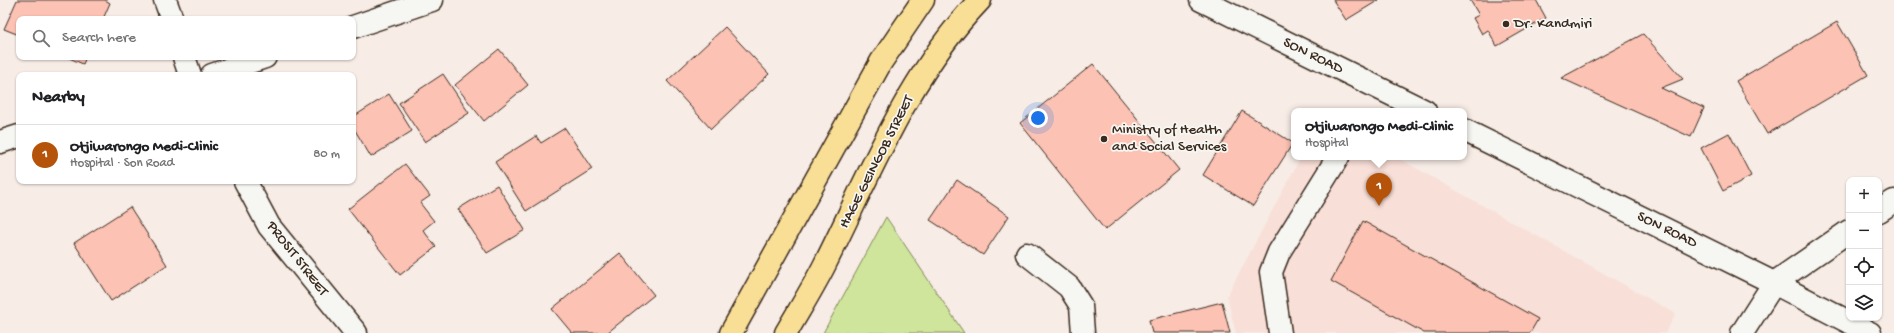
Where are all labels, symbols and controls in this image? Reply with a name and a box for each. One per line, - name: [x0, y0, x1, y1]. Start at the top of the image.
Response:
- place label: Dr. Kandmiri: [1513, 15, 1592, 33]
- search box: [16, 16, 356, 60]
- marker: Dr. Kandmiri: [1501, 19, 1511, 29]
- icon: search: [30, 27, 52, 49]
- text: Search here: [62, 29, 136, 47]
- street label: SON ROAD: [1280, 34, 1346, 78]
- text: Nearby: [32, 88, 85, 108]
- street label: HAGE GEINGOB STREET: [836, 91, 919, 231]
- your location: [1028, 108, 1048, 128]
- popup: [1291, 108, 1467, 160]
- text: Otjiwarongo Medi-Clinic: [1305, 118, 1453, 136]
- place label: Ministry of Health and Social Services: [1112, 121, 1227, 156]
- marker: Ministry of Health and Social Services: [1099, 134, 1109, 144]
- text: Hospital: [1305, 136, 1349, 151]
- text: Otjiwarongo Medi-Clinic: [70, 138, 218, 156]
- text: 1: [42, 147, 48, 162]
- text: 80 m: [313, 147, 340, 162]
- text: Hospital · Son Road: [70, 156, 174, 171]
- pin: 1: [1366, 173, 1392, 206]
- map controls: [1846, 177, 1882, 321]
- button: +: [1846, 177, 1882, 213]
- street label: SON ROAD: [1634, 208, 1700, 252]
- button: −: [1846, 213, 1882, 249]
- street label: PROSIT STREET: [262, 217, 333, 301]
- button: locate: [1846, 249, 1882, 285]
- button: layers: [1846, 285, 1882, 321]

